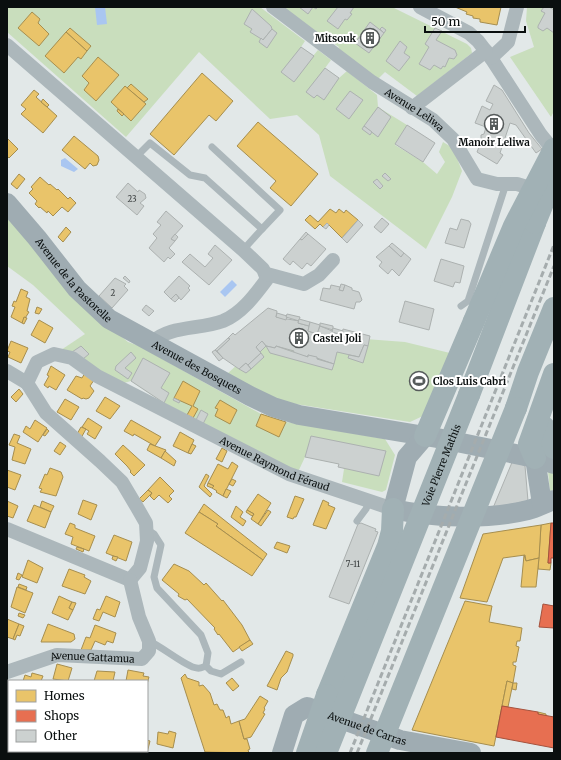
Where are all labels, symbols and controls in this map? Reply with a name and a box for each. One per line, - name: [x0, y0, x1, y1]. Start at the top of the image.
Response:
- scale bar: [425, 8, 525, 34]
- text: 50 m: [431, 14, 460, 29]
- building icon: Mitsouk: [359, 27, 381, 49]
- place label: Mitsouk: [315, 32, 357, 45]
- street label: Avenue Leliwa: [381, 85, 447, 135]
- building icon: Manoir Leliwa: [483, 113, 505, 135]
- place label: Manoir Leliwa: [458, 136, 530, 149]
- house number: 23: [127, 194, 137, 204]
- street label: Avenue de la Pastorelle: [32, 235, 114, 325]
- house number: 2: [111, 288, 116, 298]
- building icon: Castel Joli: [288, 327, 310, 349]
- place label: Castel Joli: [313, 332, 362, 345]
- street label: Avenue des Bosquets: [149, 337, 244, 397]
- sports icon: Clos Luis Cabri: [408, 370, 430, 392]
- place label: Clos Luis Cabri: [433, 375, 507, 388]
- street label: Voie Pierre Mathis: [419, 422, 464, 509]
- street label: Avenue Raymond Féraud: [216, 433, 331, 494]
- house number: 7-11: [346, 559, 361, 569]
- street label: Avenue Gattamua: [47, 649, 135, 666]
- legend: [8, 680, 148, 752]
- text: Homes: [44, 688, 85, 703]
- text: Shops: [44, 708, 79, 723]
- street label: Avenue de Carras: [325, 709, 408, 748]
- text: Other: [44, 728, 78, 743]

